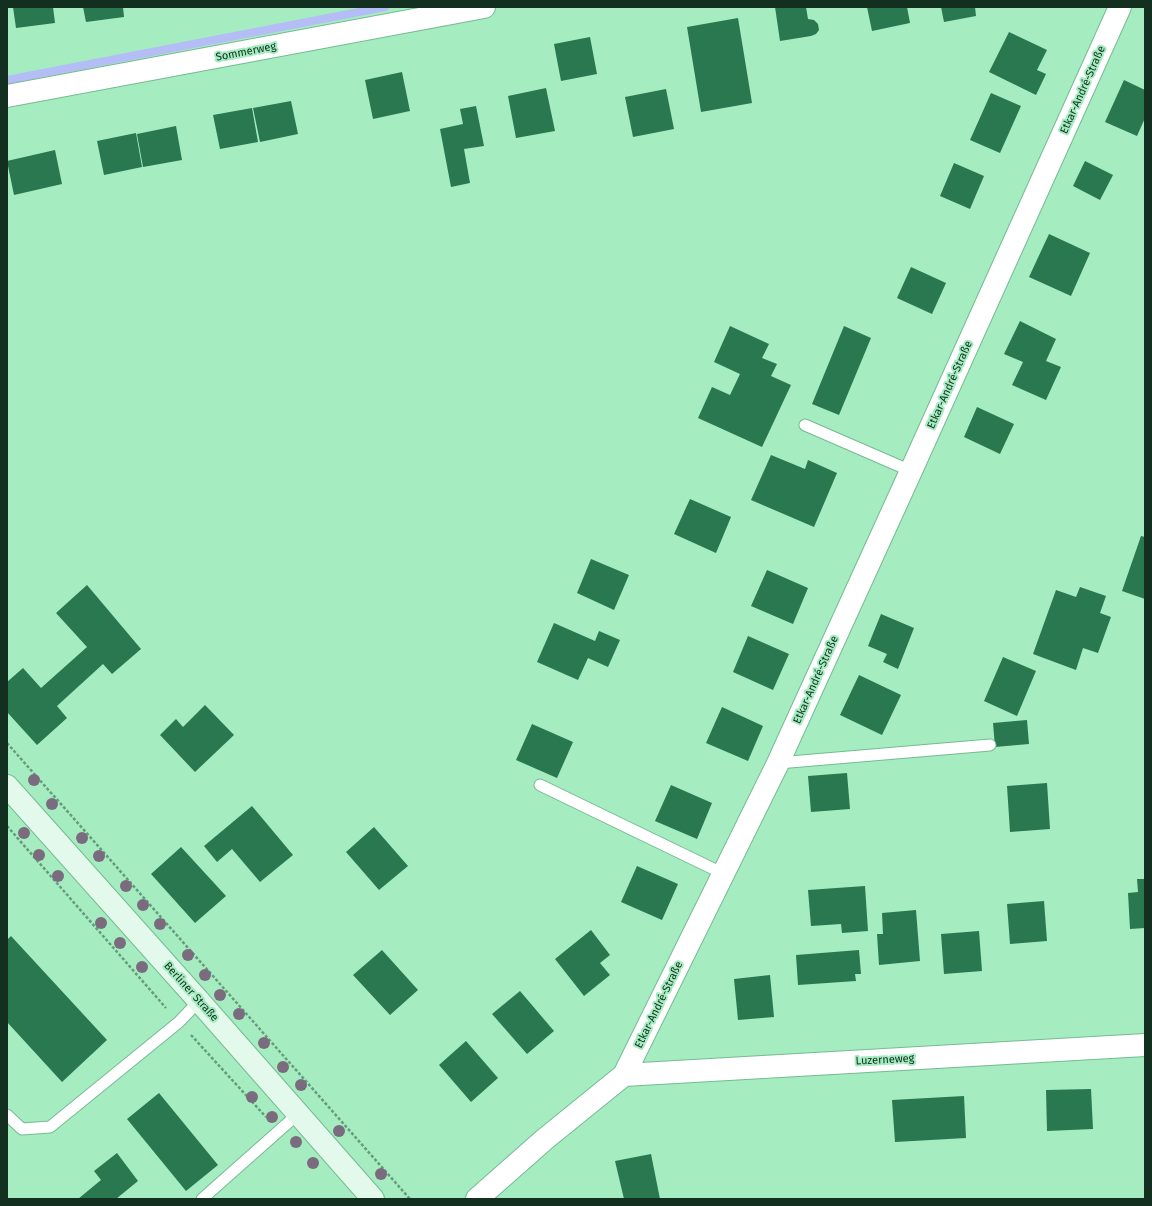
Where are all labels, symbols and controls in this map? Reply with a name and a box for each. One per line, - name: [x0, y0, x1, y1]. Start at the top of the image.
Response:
- street label: Sommerweg: [215, 40, 277, 64]
- street label: Etkar-André-Straße: [1058, 44, 1108, 136]
- street label: Etkar-André-Straße: [925, 339, 975, 431]
- street label: Etkar-André-Straße: [791, 634, 841, 726]
- street label: Etkar-André-Straße: [632, 959, 686, 1051]
- street label: Berliner Straße: [161, 960, 221, 1024]
- street label: Luzerneweg: [855, 1052, 915, 1068]

